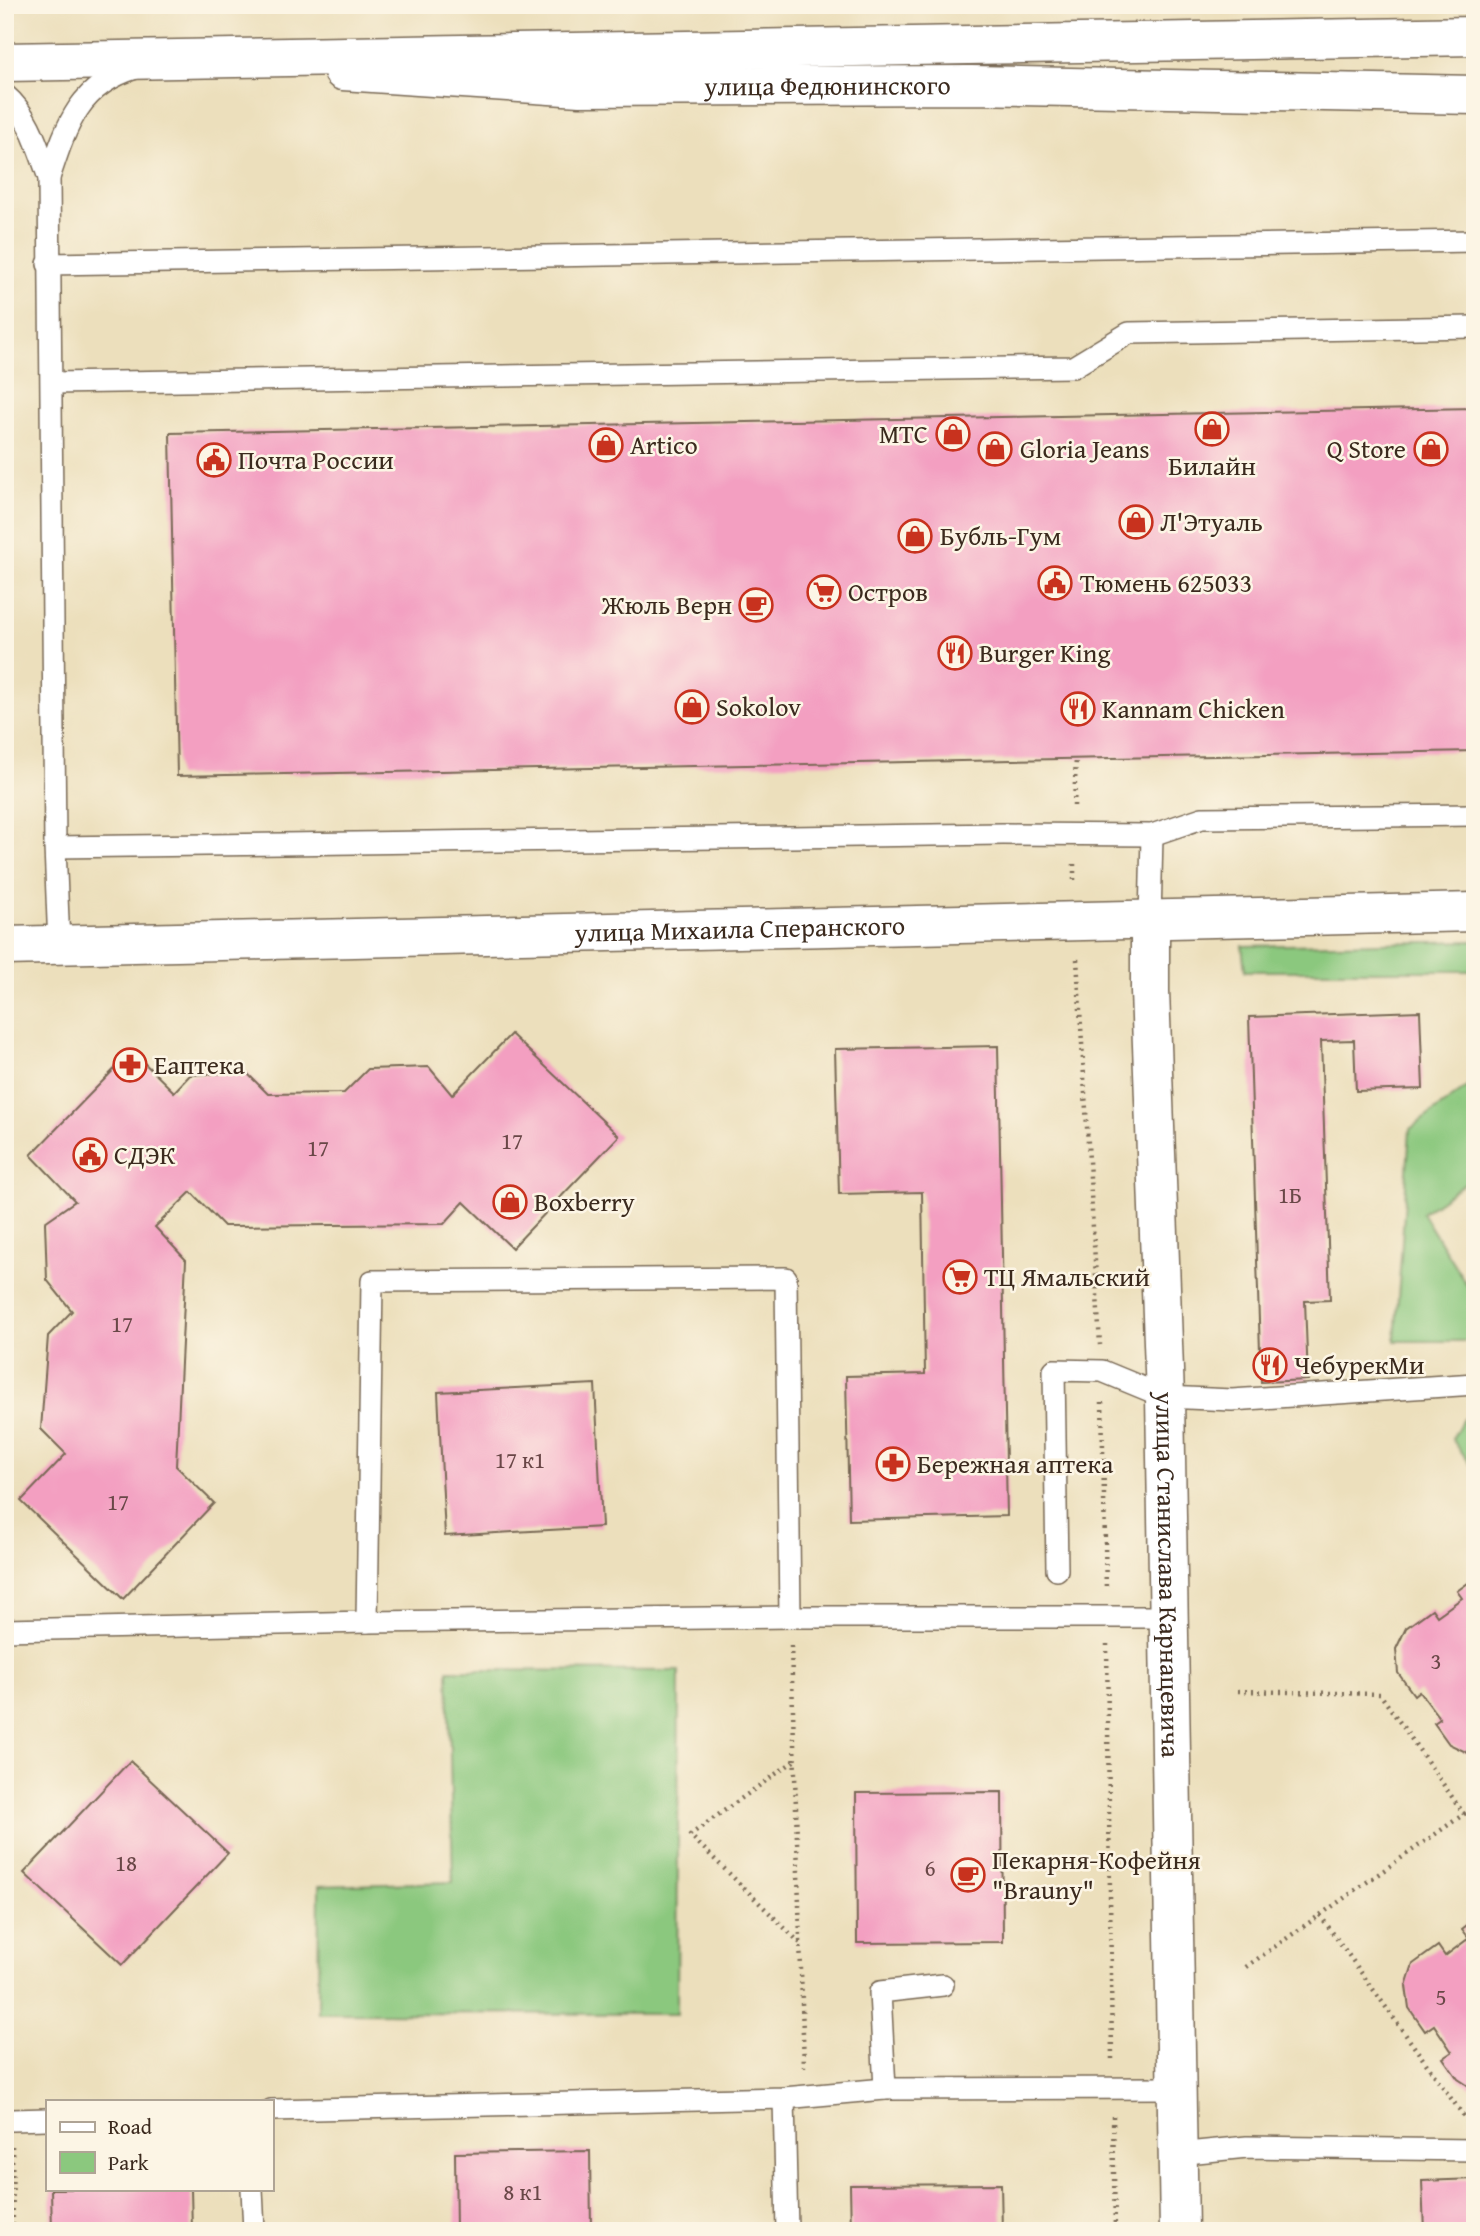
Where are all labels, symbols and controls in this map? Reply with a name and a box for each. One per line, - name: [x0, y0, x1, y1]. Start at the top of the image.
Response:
- street label: улица Федюнинского: [703, 65, 951, 105]
- shop icon: Билайн: [1193, 410, 1231, 448]
- place label: МТС: [879, 414, 928, 453]
- shop icon: МТС: [934, 415, 972, 453]
- place label: Artico: [630, 425, 698, 464]
- shop icon: Artico: [587, 426, 625, 464]
- place label: Gloria Jeans: [1020, 429, 1150, 468]
- place label: Q Store: [1327, 429, 1406, 468]
- shop icon: Gloria Jeans: [976, 430, 1014, 468]
- shop icon: Q Store: [1412, 430, 1450, 468]
- place label: Почта России: [238, 440, 394, 479]
- public building icon: Почта России: [195, 441, 233, 479]
- place label: Билайн: [1168, 446, 1256, 485]
- place label: Л'Этуаль: [1160, 502, 1263, 541]
- shop icon: Л'Этуаль: [1117, 503, 1155, 541]
- place label: Бубль-Гум: [940, 516, 1061, 555]
- shop icon: Бубль-Гум: [896, 517, 934, 555]
- place label: Тюмень 625033: [1080, 563, 1252, 602]
- public building icon: Тюмень 625033: [1036, 564, 1074, 602]
- place label: Остров: [848, 572, 928, 611]
- supermarket icon: Остров: [805, 573, 843, 611]
- place label: Жюль Верн: [601, 585, 732, 624]
- cafe icon: Жюль Верн: [737, 586, 775, 624]
- place label: Burger King: [979, 633, 1110, 672]
- restaurant icon: Burger King: [936, 634, 974, 672]
- place label: Sokolov: [716, 687, 801, 726]
- shop icon: Sokolov: [673, 688, 711, 726]
- place label: Kannam Chicken: [1102, 689, 1285, 728]
- restaurant icon: Kannam Chicken: [1059, 690, 1097, 728]
- street label: улица Михаила Сперанского: [573, 905, 906, 952]
- place label: Еаптека: [154, 1045, 246, 1084]
- pharmacy icon: Еаптека: [111, 1046, 149, 1084]
- house number: 17: [501, 1124, 523, 1157]
- house number: 17: [307, 1131, 329, 1164]
- place label: СДЭК: [114, 1135, 176, 1174]
- public building icon: СДЭК: [71, 1136, 109, 1174]
- house number: 1Б: [1278, 1178, 1302, 1211]
- place label: Boxberry: [534, 1182, 635, 1221]
- shop icon: Boxberry: [491, 1183, 529, 1221]
- place label: ТЦ Ямальский: [984, 1257, 1150, 1296]
- supermarket icon: ТЦ Ямальский: [941, 1258, 979, 1296]
- house number: 17: [111, 1307, 133, 1340]
- place label: ЧебурекМи: [1294, 1345, 1424, 1384]
- restaurant icon: ЧебурекМи: [1251, 1346, 1289, 1384]
- street label: улица Станислава Карнацевича: [1146, 1390, 1191, 1759]
- house number: 17 к1: [495, 1443, 545, 1476]
- place label: Бережная аптека: [917, 1444, 1114, 1483]
- pharmacy icon: Бережная аптека: [874, 1445, 912, 1483]
- house number: 17: [107, 1485, 129, 1518]
- house number: 3: [1430, 1644, 1442, 1677]
- place label: Пекарня-Кофейня "Brauny": [992, 1840, 1201, 1909]
- house number: 18: [115, 1846, 137, 1879]
- house number: 6: [924, 1851, 936, 1884]
- cafe icon: Пекарня-Кофейня "Brauny": [949, 1856, 987, 1894]
- house number: 5: [1435, 1980, 1447, 2013]
- legend: [46, 2100, 273, 2190]
- text: Road: [108, 2111, 153, 2142]
- text: Park: [108, 2147, 149, 2178]
- house number: 8 к1: [503, 2175, 543, 2208]

